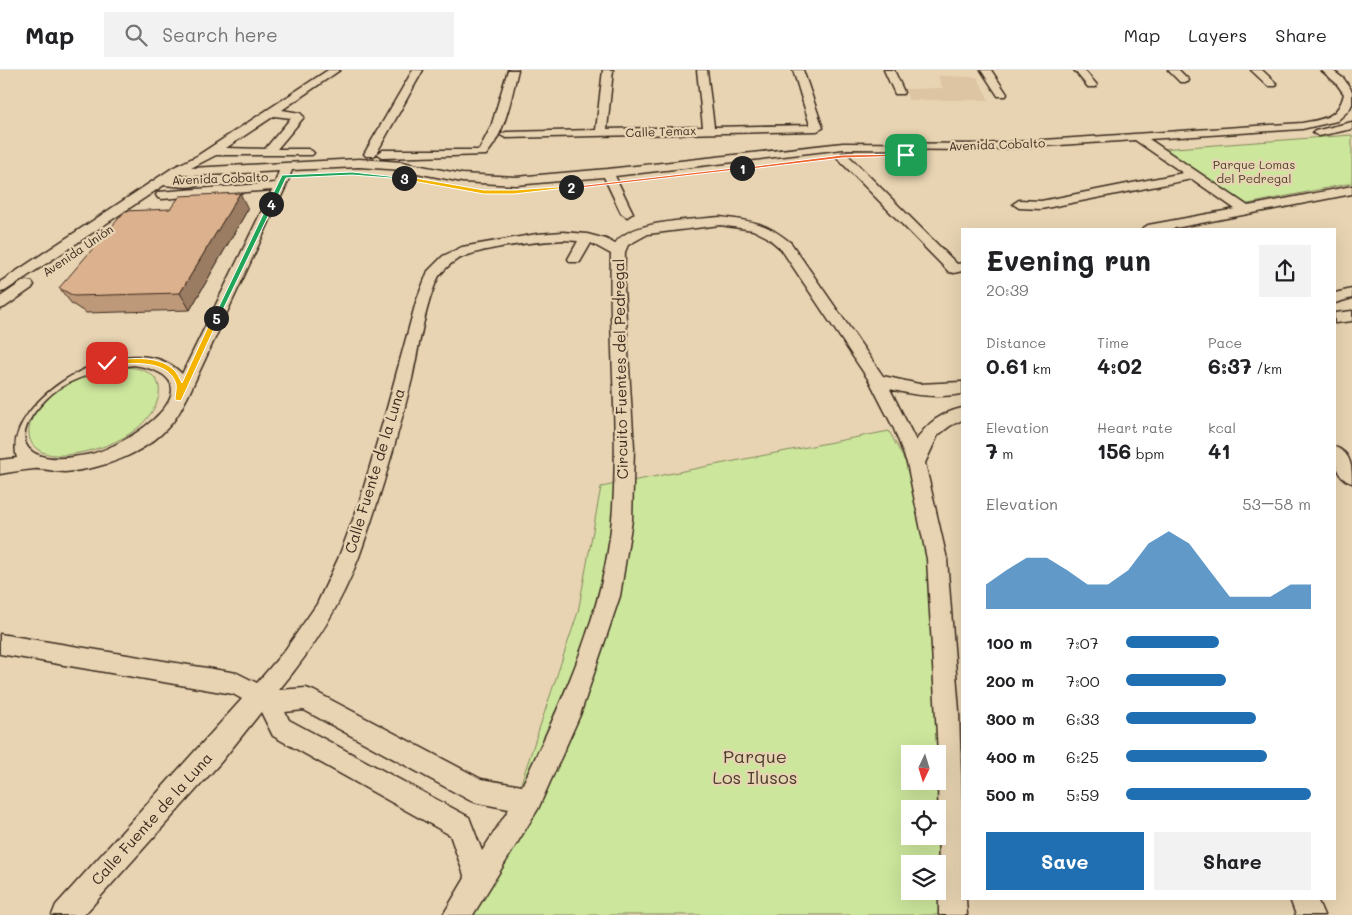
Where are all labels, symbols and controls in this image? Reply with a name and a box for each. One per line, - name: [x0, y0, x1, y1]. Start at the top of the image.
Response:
- search box: [104, 12, 454, 57]
- text: Map: [25, 19, 74, 50]
- icon: search: [122, 21, 150, 49]
- text: Search here: [162, 22, 278, 47]
- text: Map: [1124, 23, 1160, 47]
- text: Layers: [1188, 23, 1247, 47]
- text: Share: [1275, 23, 1327, 47]
- street label: Calle Temax: [625, 122, 697, 140]
- pin: [885, 134, 927, 176]
- street label: Avenida Cobalto: [949, 134, 1045, 154]
- icon: arrive: [892, 141, 920, 169]
- pin: 1: [730, 156, 754, 180]
- park label: Parque Lomas del Pedregal: [1213, 156, 1295, 186]
- text: 1: [739, 159, 746, 178]
- pin: 3: [392, 166, 416, 190]
- street label: Avenida Cobalto: [172, 168, 268, 188]
- text: 3: [400, 169, 409, 188]
- pin: 2: [558, 174, 584, 200]
- text: 2: [568, 178, 575, 197]
- pin: 4: [258, 192, 284, 216]
- text: 4: [267, 195, 276, 214]
- street label: Avenida Unión: [39, 221, 116, 280]
- text: Evening run: [986, 242, 1151, 278]
- button: share: [1259, 245, 1311, 297]
- street label: Circuito Fuentes del Pedregal: [608, 258, 632, 480]
- text: 20:39: [986, 279, 1029, 300]
- pin: 5: [204, 306, 228, 330]
- text: 5: [212, 309, 221, 328]
- text: Distance: [986, 333, 1046, 352]
- text: Time: [1097, 333, 1129, 352]
- text: Pace: [1208, 333, 1242, 352]
- pin: [86, 342, 128, 384]
- icon: check: [93, 349, 121, 377]
- text: 0.61: [986, 352, 1028, 379]
- text: 4:02: [1097, 352, 1142, 379]
- text: 6:37: [1208, 352, 1252, 379]
- text: km: [1028, 359, 1051, 378]
- text: /km: [1252, 359, 1282, 378]
- street label: Calle Fuente de la Luna: [339, 386, 409, 556]
- text: Elevation: [986, 418, 1049, 437]
- text: Heart rate: [1097, 418, 1173, 437]
- text: kcal: [1208, 418, 1236, 437]
- text: 7: [986, 437, 998, 464]
- text: 156: [1097, 437, 1131, 464]
- text: 41: [1208, 437, 1231, 464]
- text: m: [998, 444, 1013, 463]
- text: bpm: [1131, 444, 1164, 463]
- text: Elevation: [986, 493, 1058, 514]
- text: 53–58 m: [1242, 493, 1311, 514]
- text: 100 m: [986, 632, 1032, 653]
- text: 7:07: [1066, 632, 1099, 653]
- text: 200 m: [986, 670, 1034, 691]
- text: 7:00: [1066, 670, 1100, 691]
- text: 300 m: [986, 708, 1035, 729]
- text: 6:33: [1066, 708, 1099, 729]
- park label: Parque Los Ilusos: [712, 744, 798, 789]
- north arrow: [901, 745, 946, 790]
- map controls: [901, 745, 946, 900]
- text: 400 m: [986, 746, 1035, 767]
- text: 6:25: [1066, 746, 1099, 767]
- street label: Calle Fuente de la Luna: [86, 748, 216, 889]
- text: 500 m: [986, 784, 1034, 805]
- text: 5:59: [1066, 784, 1099, 805]
- button: locate: [901, 800, 946, 845]
- button: Save: [986, 832, 1144, 890]
- button: Share: [1154, 832, 1311, 890]
- button: layers: [901, 855, 946, 900]

